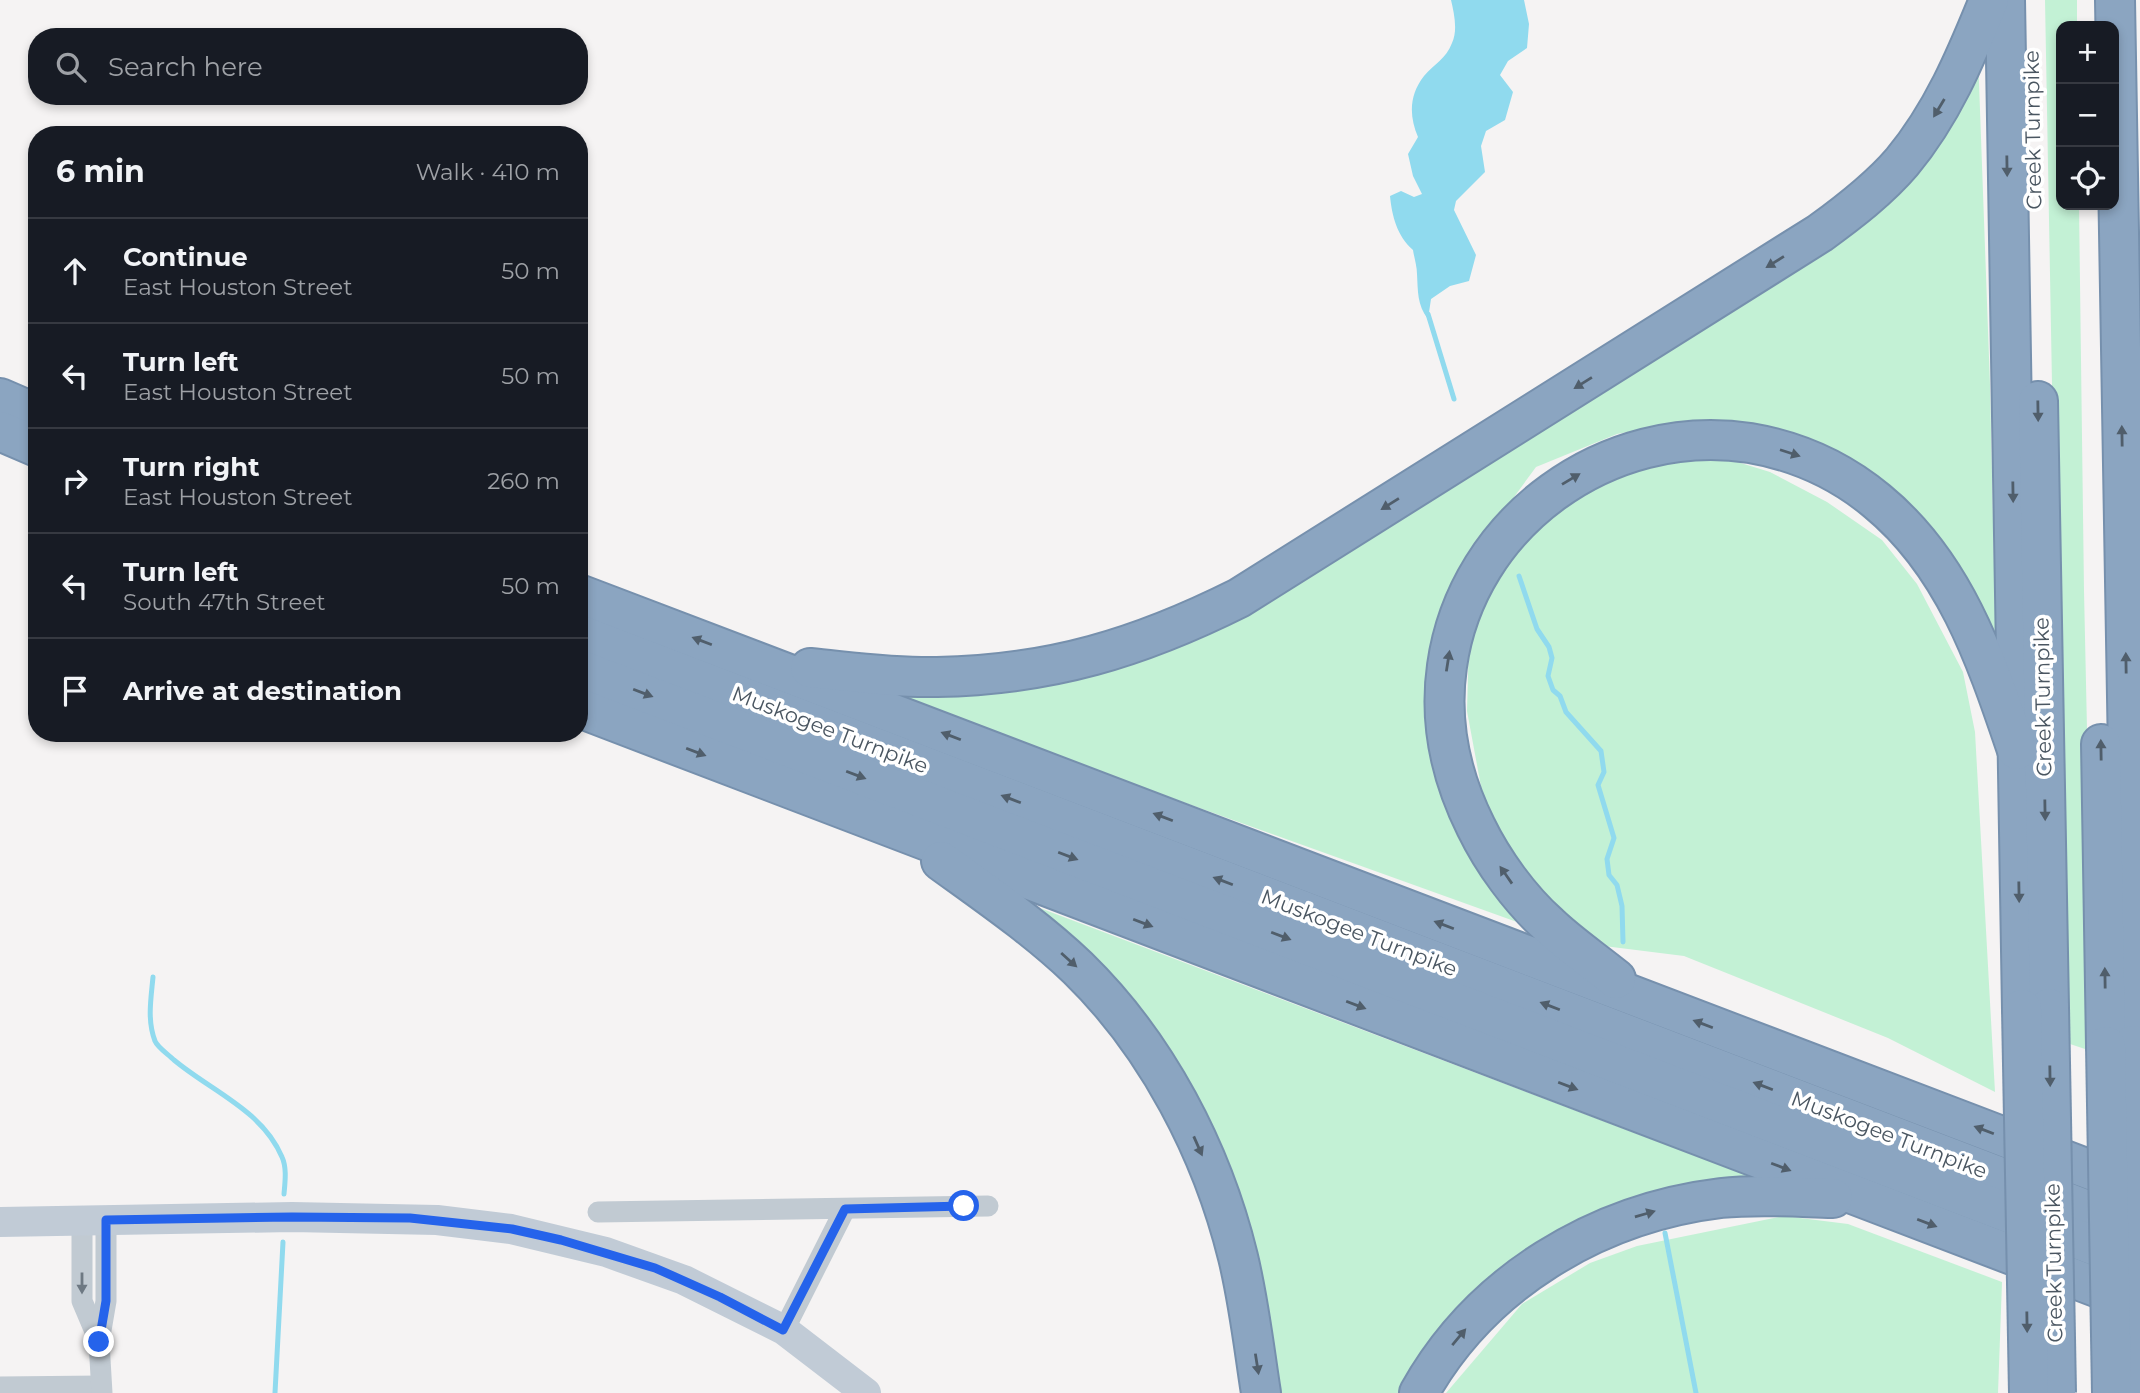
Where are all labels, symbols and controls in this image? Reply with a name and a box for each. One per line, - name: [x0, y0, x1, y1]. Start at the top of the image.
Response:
- map controls: [2056, 21, 2119, 210]
- button: +: [2056, 21, 2119, 84]
- search box: [28, 28, 588, 105]
- icon: search: [52, 48, 90, 86]
- street label: Creek Turnpike: [2019, 50, 2046, 210]
- text: Search here: [108, 51, 263, 83]
- button: −: [2056, 84, 2119, 147]
- one-way arrow: [1933, 99, 1946, 118]
- button: locate: [2056, 147, 2119, 210]
- text: 6 min: [56, 153, 145, 190]
- one-way arrow: [2002, 155, 2013, 177]
- text: Walk · 410 m: [416, 158, 560, 186]
- text: Continue: [123, 241, 248, 273]
- icon: ahead: [56, 252, 94, 290]
- one-way arrow: [1766, 255, 1785, 268]
- text: 50 m: [501, 257, 560, 285]
- text: East Houston Street: [123, 273, 353, 301]
- text: Turn left: [123, 346, 239, 378]
- icon: left: [56, 357, 94, 395]
- text: 50 m: [501, 362, 560, 390]
- one-way arrow: [1573, 376, 1592, 389]
- text: East Houston Street: [123, 378, 353, 406]
- one-way arrow: [2032, 400, 2044, 422]
- one-way arrow: [2116, 425, 2127, 447]
- one-way arrow: [1780, 449, 1801, 459]
- text: Turn right: [123, 451, 259, 483]
- icon: right: [56, 462, 94, 500]
- text: 260 m: [487, 467, 560, 495]
- one-way arrow: [1562, 472, 1581, 485]
- one-way arrow: [2007, 481, 2018, 503]
- text: East Houston Street: [123, 483, 353, 511]
- one-way arrow: [1381, 498, 1400, 511]
- text: Turn left: [123, 556, 239, 588]
- icon: left: [56, 567, 94, 605]
- text: 50 m: [501, 572, 560, 600]
- text: South 47th Street: [123, 588, 326, 616]
- street label: Creek Turnpike: [2029, 617, 2056, 777]
- one-way arrow: [692, 635, 713, 646]
- one-way arrow: [1443, 650, 1454, 672]
- one-way arrow: [2120, 652, 2132, 674]
- icon: arrive: [56, 672, 94, 710]
- text: Arrive at destination: [123, 675, 402, 707]
- street label: Muskogee Turnpike: [729, 681, 932, 778]
- one-way arrow: [633, 688, 654, 699]
- one-way arrow: [940, 730, 961, 741]
- one-way arrow: [2095, 739, 2107, 761]
- one-way arrow: [685, 747, 706, 758]
- one-way arrow: [845, 769, 866, 780]
- one-way arrow: [1000, 794, 1021, 805]
- one-way arrow: [2040, 799, 2051, 821]
- one-way arrow: [1153, 811, 1174, 822]
- one-way arrow: [1058, 850, 1079, 861]
- one-way arrow: [1500, 865, 1513, 884]
- one-way arrow: [1213, 875, 1234, 886]
- one-way arrow: [2014, 881, 2025, 903]
- street label: Muskogee Turnpike: [1258, 884, 1461, 981]
- one-way arrow: [1133, 918, 1154, 929]
- one-way arrow: [1434, 919, 1455, 930]
- one-way arrow: [1270, 931, 1291, 942]
- one-way arrow: [1060, 952, 1078, 968]
- one-way arrow: [2099, 967, 2111, 989]
- one-way arrow: [1345, 999, 1366, 1010]
- one-way arrow: [1540, 1000, 1561, 1011]
- one-way arrow: [1692, 1018, 1713, 1029]
- one-way arrow: [2044, 1065, 2056, 1087]
- one-way arrow: [1558, 1081, 1579, 1092]
- one-way arrow: [1752, 1081, 1773, 1092]
- street label: Muskogee Turnpike: [1788, 1086, 1991, 1183]
- one-way arrow: [1974, 1125, 1995, 1136]
- one-way arrow: [1193, 1135, 1204, 1156]
- one-way arrow: [1770, 1162, 1791, 1173]
- street label: Creek Turnpike: [2040, 1183, 2067, 1343]
- route start: [948, 1190, 979, 1221]
- one-way arrow: [1635, 1208, 1656, 1218]
- one-way arrow: [1916, 1218, 1937, 1229]
- one-way arrow: [76, 1272, 88, 1294]
- one-way arrow: [2022, 1311, 2033, 1333]
- route end: [83, 1326, 114, 1357]
- one-way arrow: [1451, 1329, 1466, 1346]
- one-way arrow: [1251, 1353, 1262, 1375]

